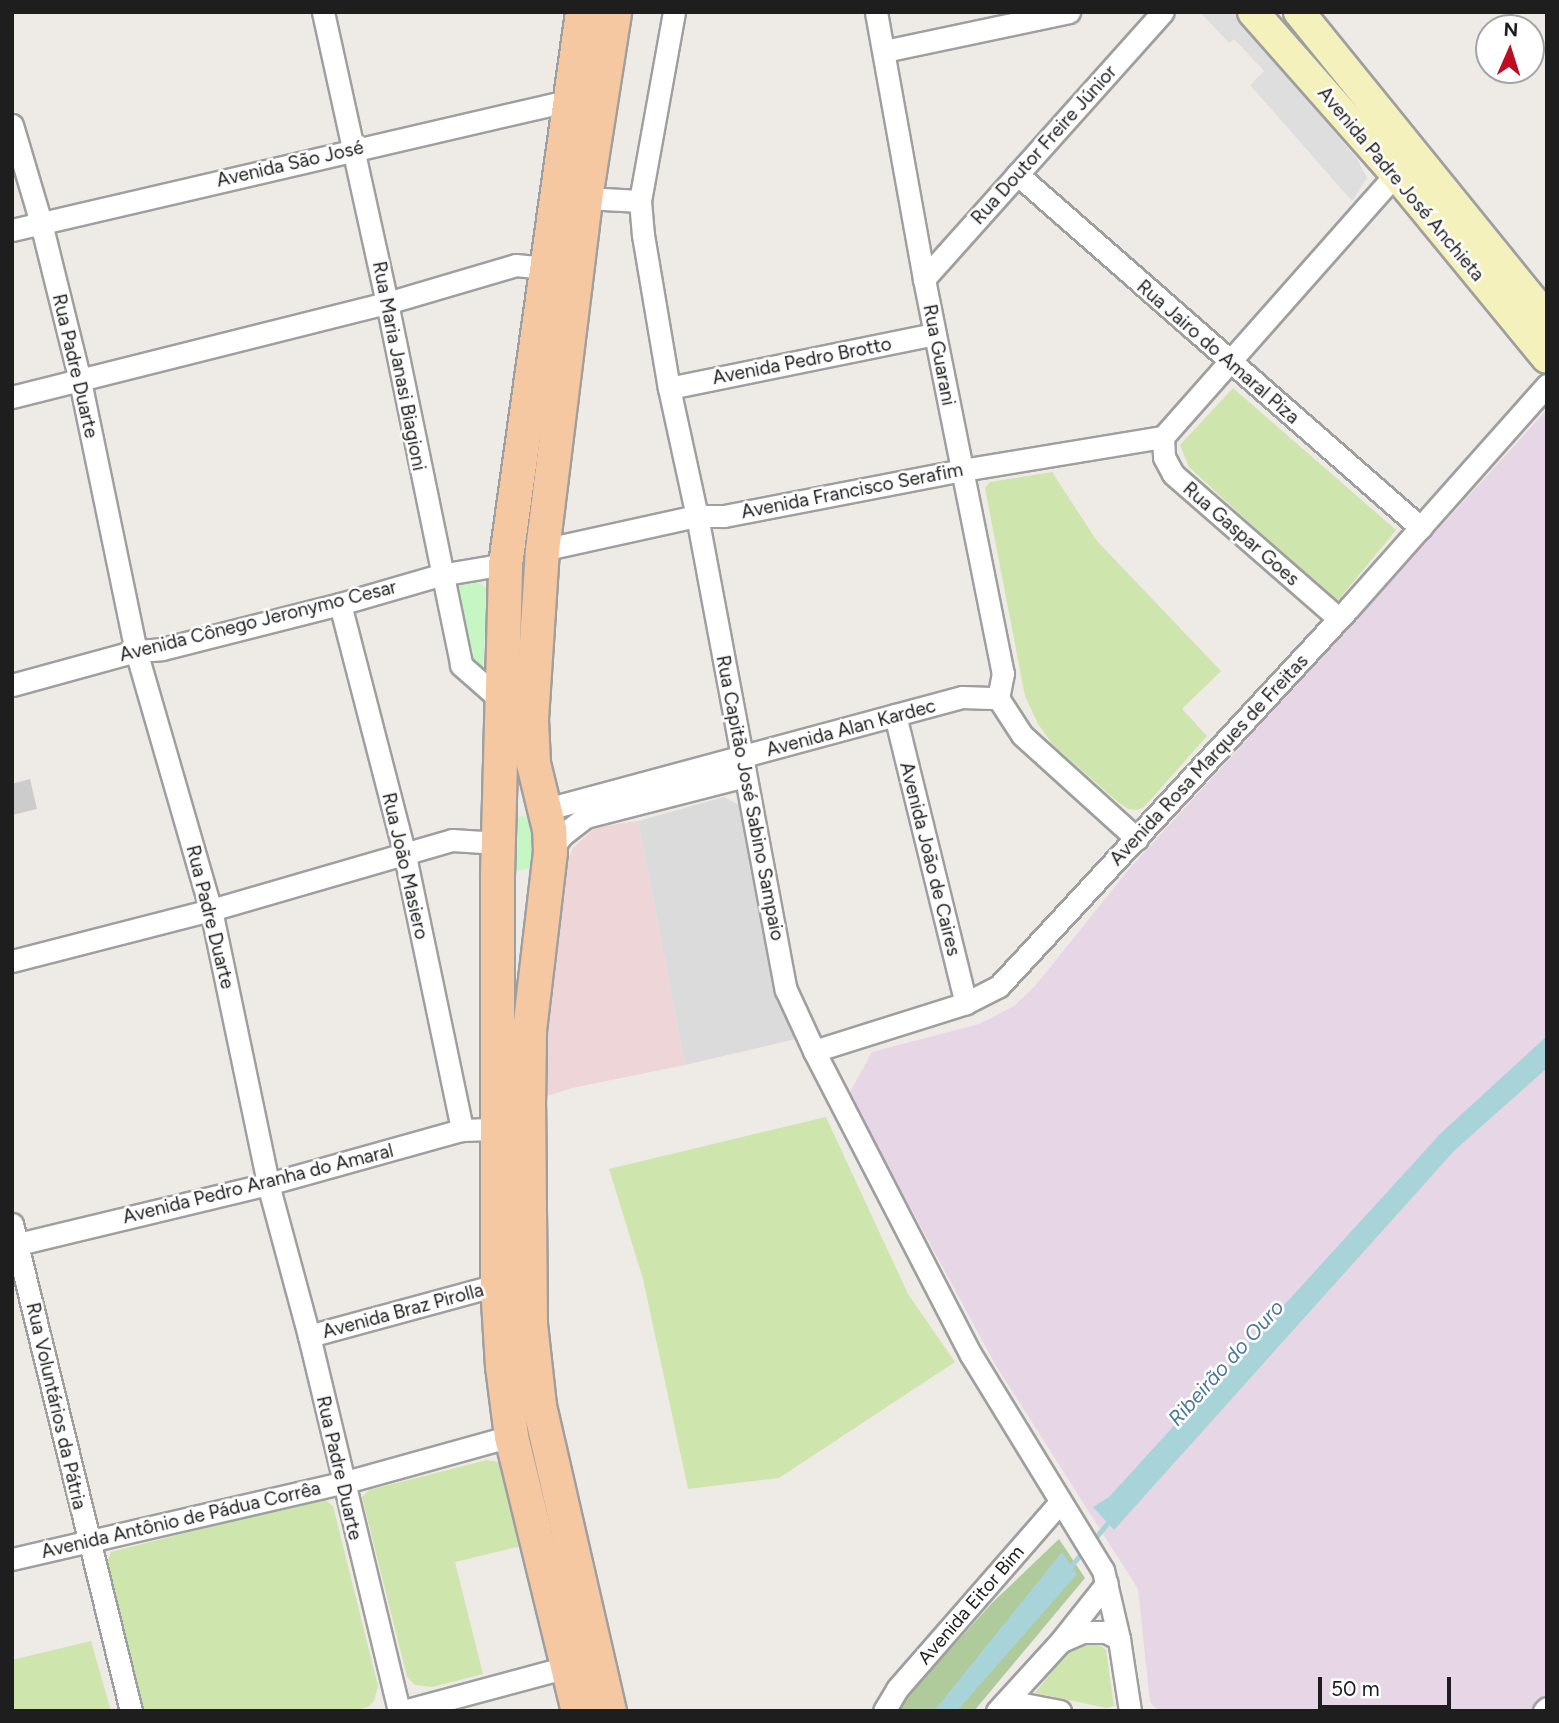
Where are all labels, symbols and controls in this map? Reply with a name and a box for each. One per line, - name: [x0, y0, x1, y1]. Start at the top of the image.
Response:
- north arrow: [1475, 14, 1545, 84]
- text: N: [1503, 18, 1519, 41]
- street label: Rua Doutor Freire Júnior: [966, 61, 1122, 229]
- street label: Avenida Padre José Anchieta: [1313, 82, 1489, 286]
- street label: Avenida São José: [214, 136, 366, 192]
- street label: Rua Maria Janasi Biagioni: [368, 259, 430, 473]
- street label: Rua Jairo do Amaral Piza: [1132, 275, 1304, 429]
- street label: Rua Padre Duarte: [47, 292, 103, 440]
- street label: Rua Guarani: [918, 302, 960, 408]
- street label: Avenida Pedro Brotto: [710, 332, 894, 390]
- street label: Avenida Francisco Serafim: [739, 458, 965, 524]
- street label: Rua Gaspar Goes: [1178, 477, 1304, 591]
- street label: Avenida Cônego Jeronymo Cesar: [117, 575, 399, 667]
- street label: Avenida Rosa Marques de Freitas: [1105, 650, 1313, 870]
- street label: Rua Capitão José Sabino Sampaio: [711, 653, 789, 943]
- street label: Avenida Alan Kardec: [764, 694, 938, 762]
- street label: Avenida João de Caires: [895, 760, 965, 958]
- street label: Rua João Masiero: [377, 790, 433, 942]
- street label: Rua Padre Duarte: [181, 843, 239, 991]
- street label: Avenida Pedro Aranha do Amaral: [120, 1139, 396, 1229]
- street label: Avenida Braz Pirolla: [320, 1279, 486, 1343]
- water label: Ribeirão do Ouro: [1163, 1295, 1289, 1431]
- street label: Rua Voluntários da Pátria: [21, 1300, 91, 1512]
- street label: Rua Padre Duarte: [311, 1394, 367, 1542]
- street label: Avenida Antônio de Pádua Corrêa: [39, 1477, 323, 1563]
- street label: Avenida Eitor Bim: [913, 1541, 1029, 1669]
- scale bar: [1321, 1664, 1454, 1708]
- text: 50 m: [1331, 1676, 1380, 1701]

